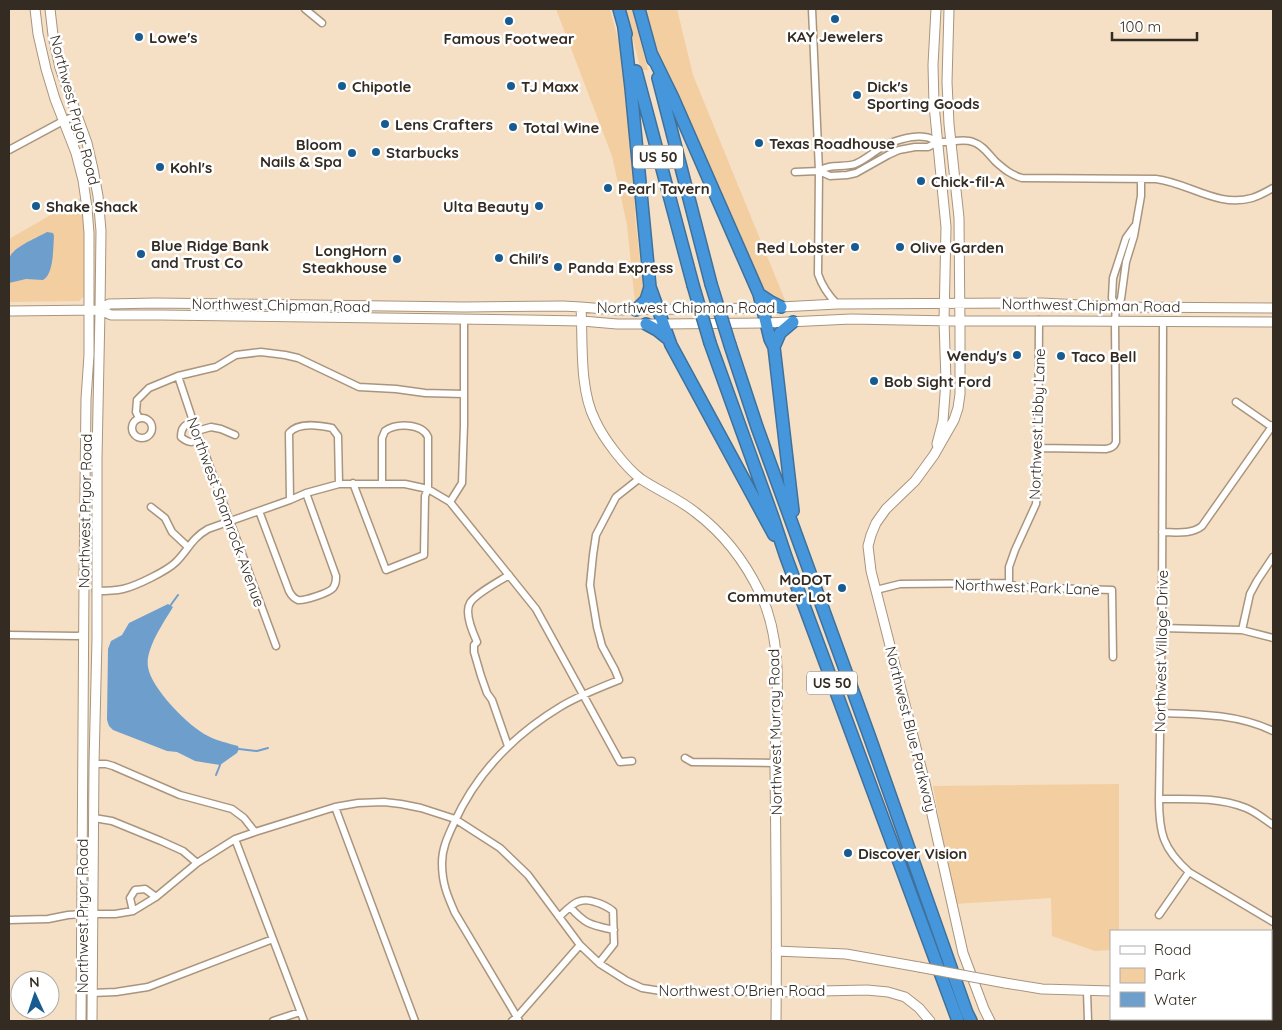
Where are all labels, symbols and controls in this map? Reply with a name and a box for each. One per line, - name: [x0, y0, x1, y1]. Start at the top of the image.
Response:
- scale bar: [1112, 10, 1197, 42]
- marker: KAY Jewelers: [829, 13, 841, 25]
- marker: Famous Footwear: [503, 15, 515, 27]
- text: 100 m: [1120, 17, 1161, 36]
- place label: KAY Jewelers: [787, 27, 883, 46]
- place label: Lowe's: [149, 28, 198, 47]
- place label: Famous Footwear: [444, 29, 575, 48]
- marker: Lowe's: [133, 31, 145, 43]
- street label: Northwest Pryor Road: [46, 33, 104, 187]
- place label: Chipotle: [352, 77, 412, 96]
- place label: TJ Maxx: [521, 77, 579, 96]
- place label: Dick's Sporting Goods: [867, 77, 979, 113]
- marker: Chipotle: [336, 80, 348, 92]
- marker: TJ Maxx: [505, 80, 517, 92]
- marker: Dick's Sporting Goods: [851, 89, 863, 101]
- place label: Lens Crafters: [395, 115, 493, 134]
- marker: Lens Crafters: [379, 118, 391, 130]
- place label: Total Wine: [523, 118, 599, 137]
- marker: Total Wine: [507, 121, 519, 133]
- place label: Texas Roadhouse: [769, 134, 895, 153]
- place label: Bloom Nails & Spa: [260, 135, 342, 171]
- marker: Texas Roadhouse: [753, 137, 765, 149]
- place label: Starbucks: [386, 143, 459, 162]
- marker: Starbucks: [370, 146, 382, 158]
- road number: US 50: [633, 146, 683, 168]
- marker: Bloom Nails & Spa: [346, 147, 358, 159]
- place label: Kohl's: [170, 158, 212, 177]
- marker: Kohl's: [154, 161, 166, 173]
- place label: Chick-fil-A: [931, 172, 1005, 191]
- marker: Chick-fil-A: [915, 175, 927, 187]
- place label: Pearl Tavern: [618, 179, 710, 198]
- marker: Pearl Tavern: [602, 182, 614, 194]
- place label: Shake Shack: [46, 197, 138, 216]
- place label: Ulta Beauty: [443, 197, 529, 216]
- marker: Shake Shack: [30, 200, 42, 212]
- marker: Ulta Beauty: [533, 200, 545, 212]
- place label: Blue Ridge Bank and Trust Co: [151, 236, 269, 272]
- place label: Red Lobster: [756, 238, 845, 257]
- place label: Olive Garden: [910, 238, 1004, 257]
- place label: LongHorn Steakhouse: [302, 241, 387, 277]
- marker: Red Lobster: [849, 241, 861, 253]
- marker: Olive Garden: [894, 241, 906, 253]
- marker: Blue Ridge Bank and Trust Co: [135, 248, 147, 260]
- place label: Chili's: [509, 249, 549, 268]
- marker: Chili's: [493, 252, 505, 264]
- marker: LongHorn Steakhouse: [391, 253, 403, 265]
- place label: Panda Express: [568, 258, 673, 277]
- marker: Panda Express: [552, 261, 564, 273]
- street label: Northwest Chipman Road: [191, 294, 371, 316]
- street label: Northwest Chipman Road: [1001, 294, 1181, 316]
- street label: Northwest Chipman Road: [597, 298, 775, 317]
- place label: Wendy's: [947, 346, 1007, 365]
- place label: Taco Bell: [1071, 347, 1136, 366]
- street label: Northwest Libby Lane: [1025, 348, 1049, 500]
- marker: Wendy's: [1011, 349, 1023, 361]
- marker: Taco Bell: [1055, 350, 1067, 362]
- place label: Bob Sight Ford: [884, 372, 991, 391]
- marker: Bob Sight Ford: [868, 375, 880, 387]
- street label: Northwest Shamrock Avenue: [183, 414, 269, 610]
- street label: Northwest Pryor Road: [74, 434, 96, 588]
- place label: MoDOT Commuter Lot: [727, 570, 832, 606]
- street label: Northwest Village Drive: [1150, 570, 1172, 732]
- street label: Northwest Park Lane: [954, 575, 1100, 599]
- marker: MoDOT Commuter Lot: [836, 582, 848, 594]
- street label: Northwest Blue Parkway: [881, 644, 941, 814]
- street label: Northwest Murray Road: [764, 649, 786, 815]
- road number: US 50: [807, 671, 857, 694]
- street label: Northwest Pryor Road: [73, 839, 92, 993]
- place label: Discover Vision: [858, 844, 967, 863]
- marker: Discover Vision: [842, 847, 854, 859]
- legend: [1110, 930, 1272, 1020]
- text: Road: [1154, 940, 1191, 959]
- text: Park: [1154, 965, 1186, 984]
- north arrow: [10, 970, 60, 1020]
- text: N: [29, 973, 40, 991]
- street label: Northwest O'Brien Road: [659, 981, 825, 1000]
- text: Water: [1154, 990, 1197, 1009]

